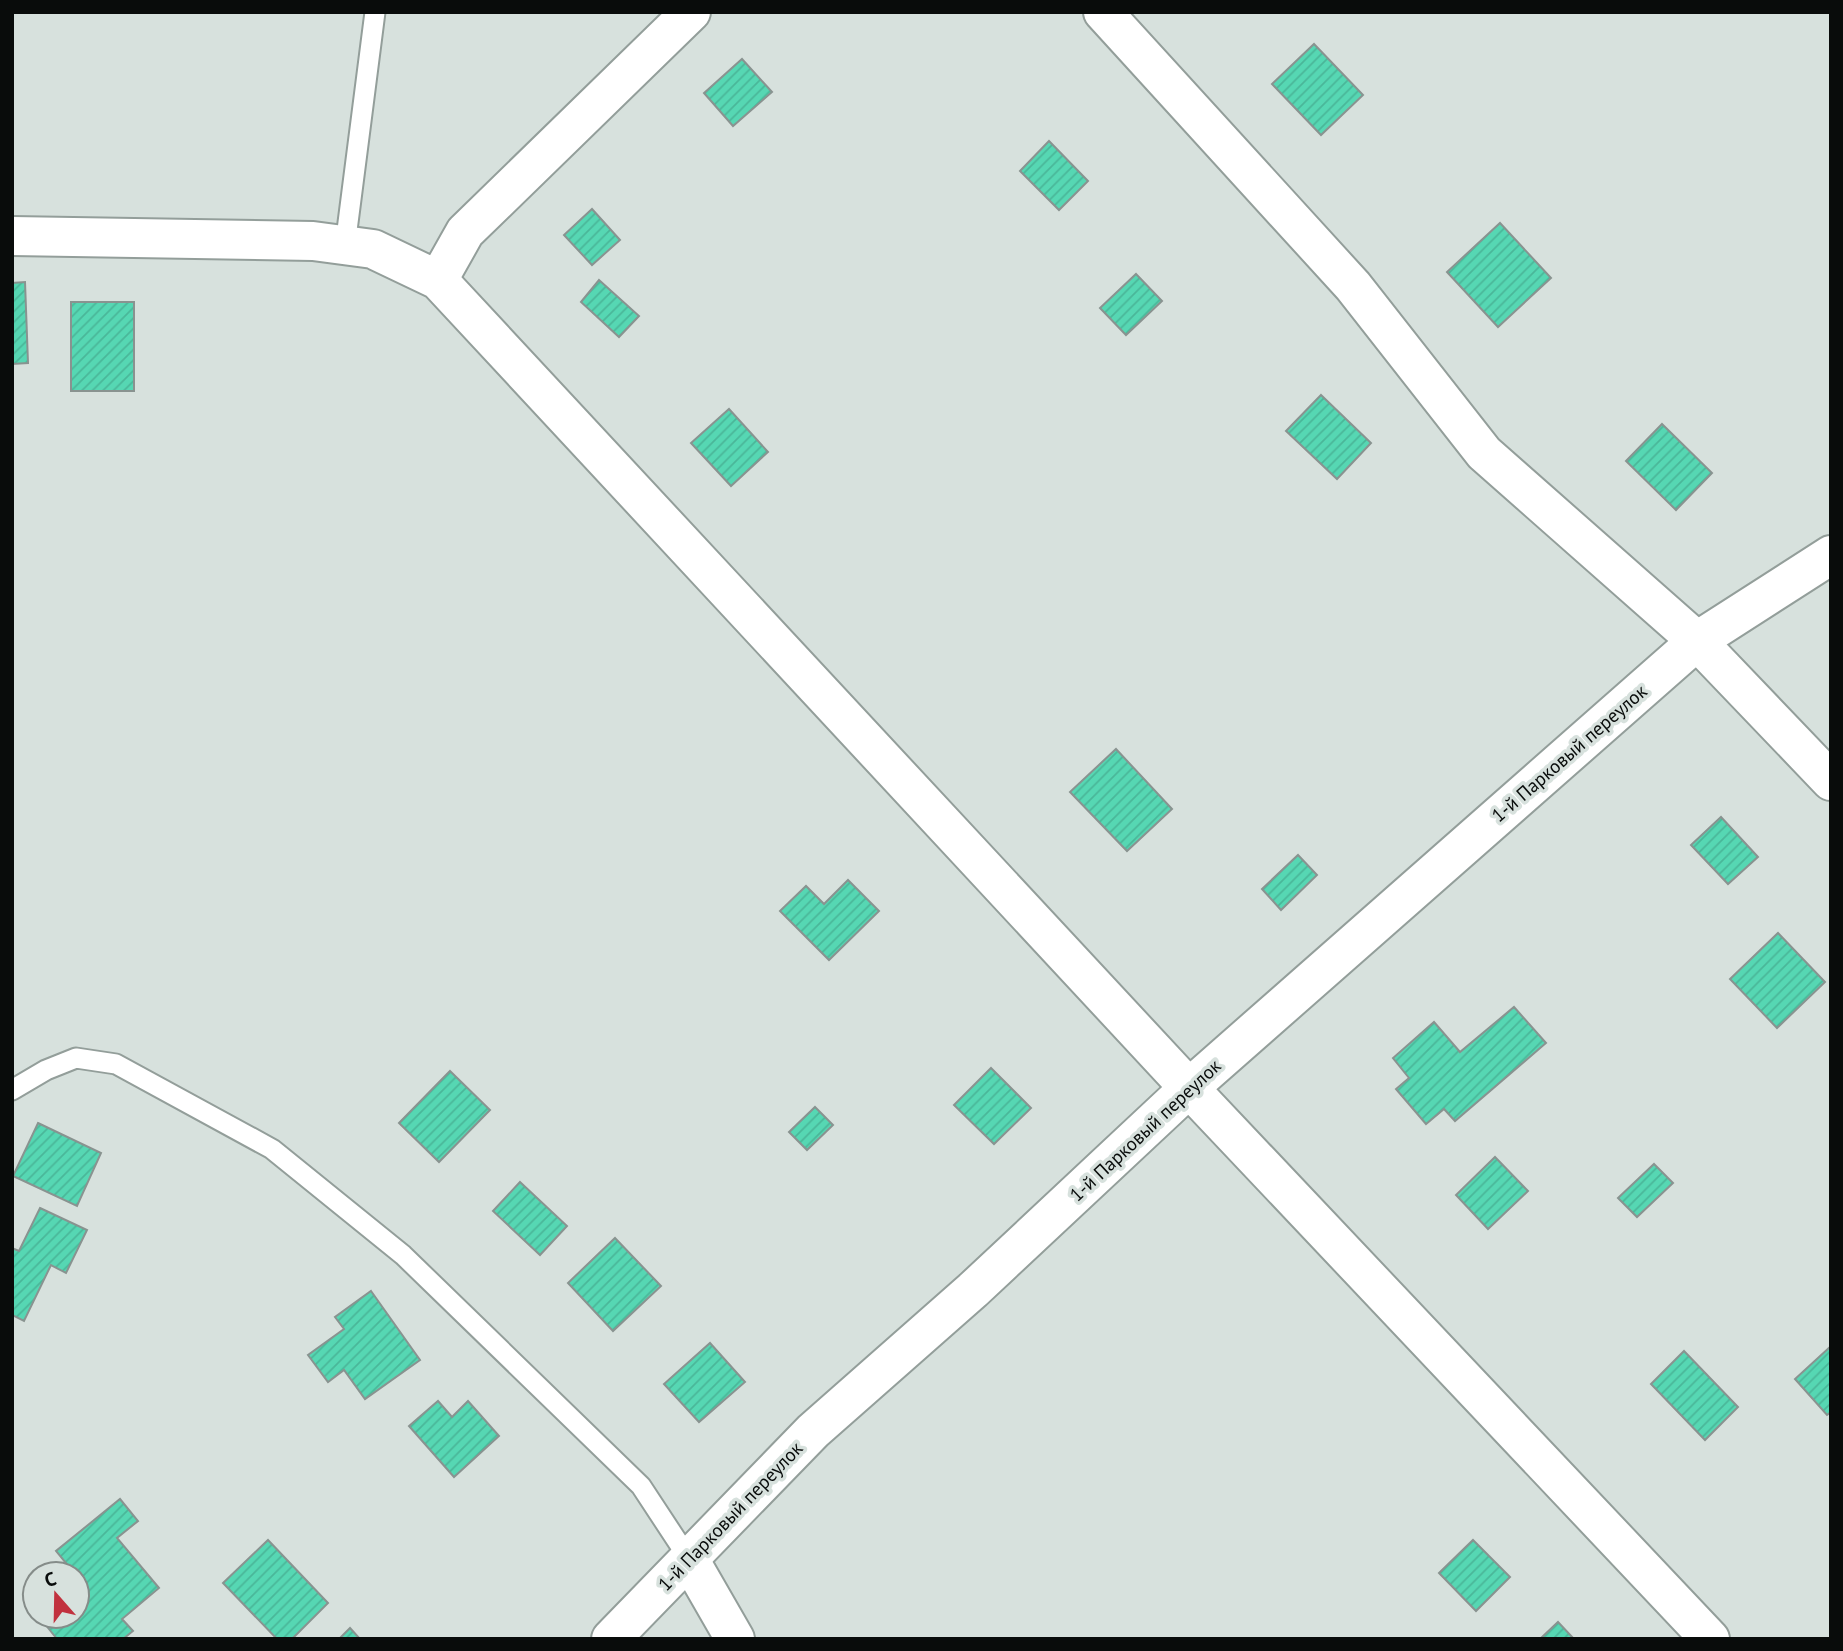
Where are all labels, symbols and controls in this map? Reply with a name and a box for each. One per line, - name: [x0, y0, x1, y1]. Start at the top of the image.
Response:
- street label: 1-й Парковый переулок: [1486, 679, 1652, 827]
- street label: 1-й Парковый переулок: [1064, 1054, 1226, 1206]
- street label: 1-й Парковый переулок: [653, 1436, 807, 1596]
- north arrow: [21, 1560, 91, 1630]
- text: С: [41, 1566, 60, 1592]

